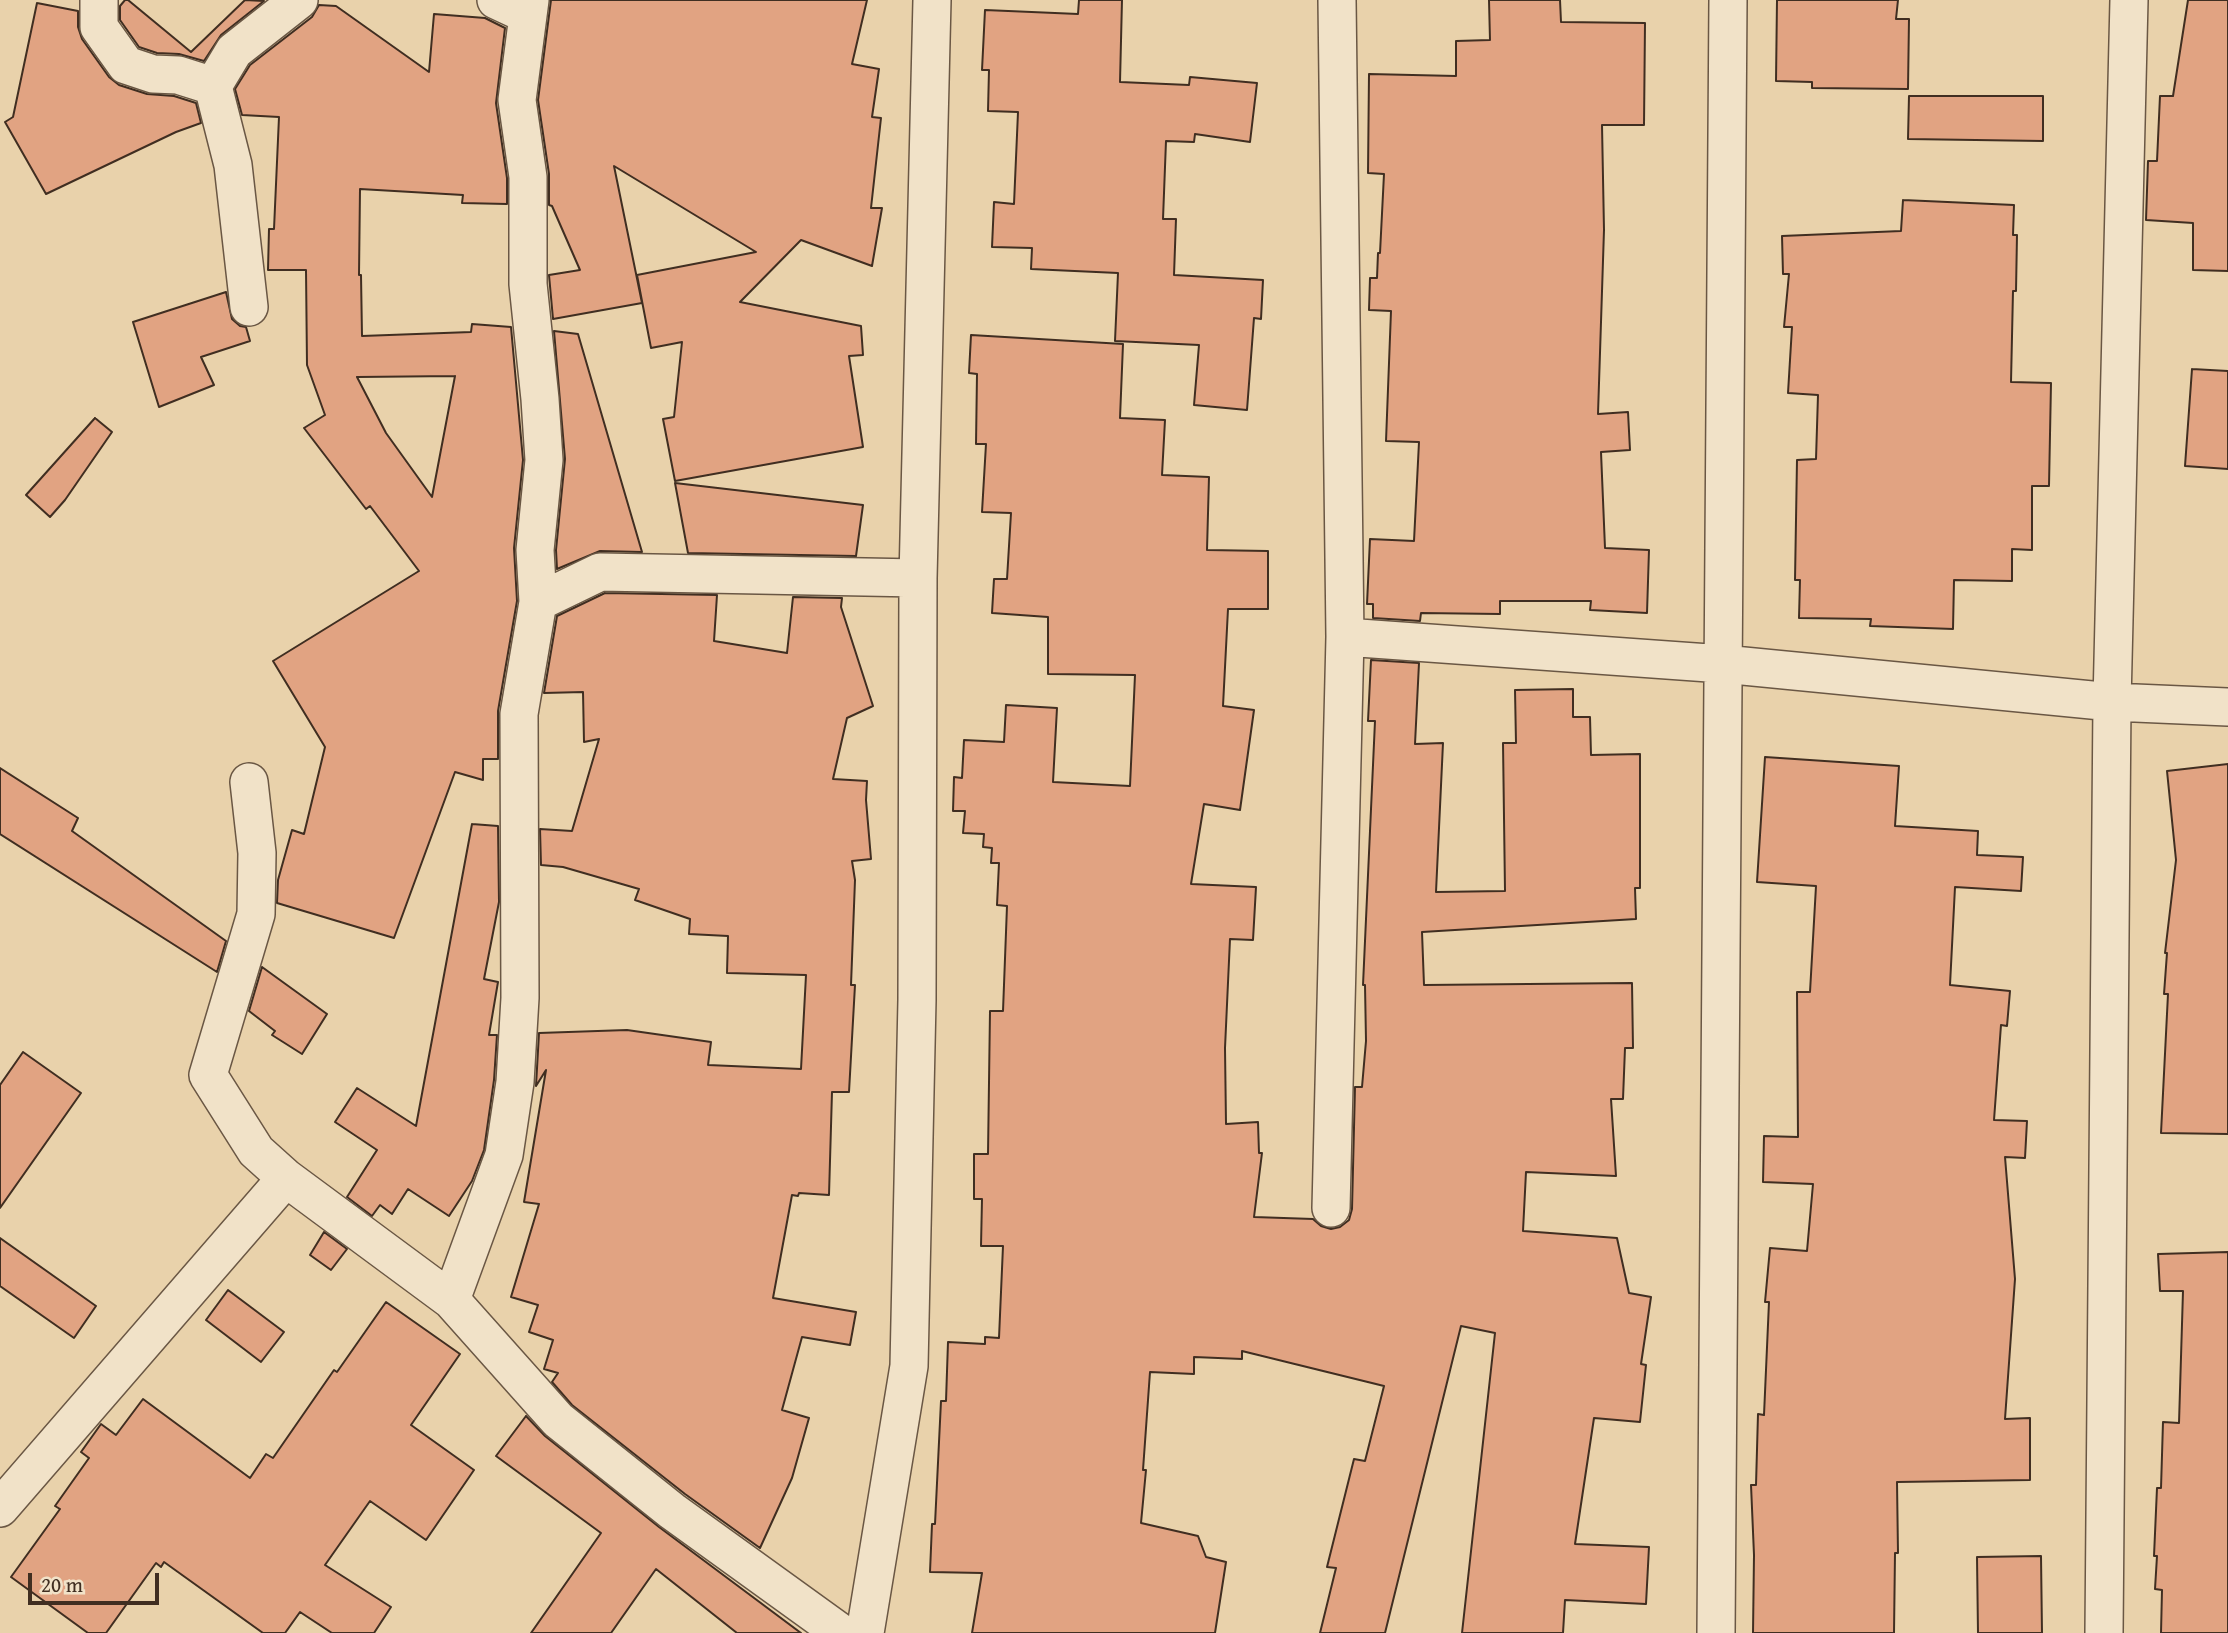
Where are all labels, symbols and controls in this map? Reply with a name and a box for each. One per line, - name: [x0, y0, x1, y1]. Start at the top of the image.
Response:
- scale bar: [32, 1560, 163, 1604]
- text: 20 m: [41, 1569, 83, 1600]

